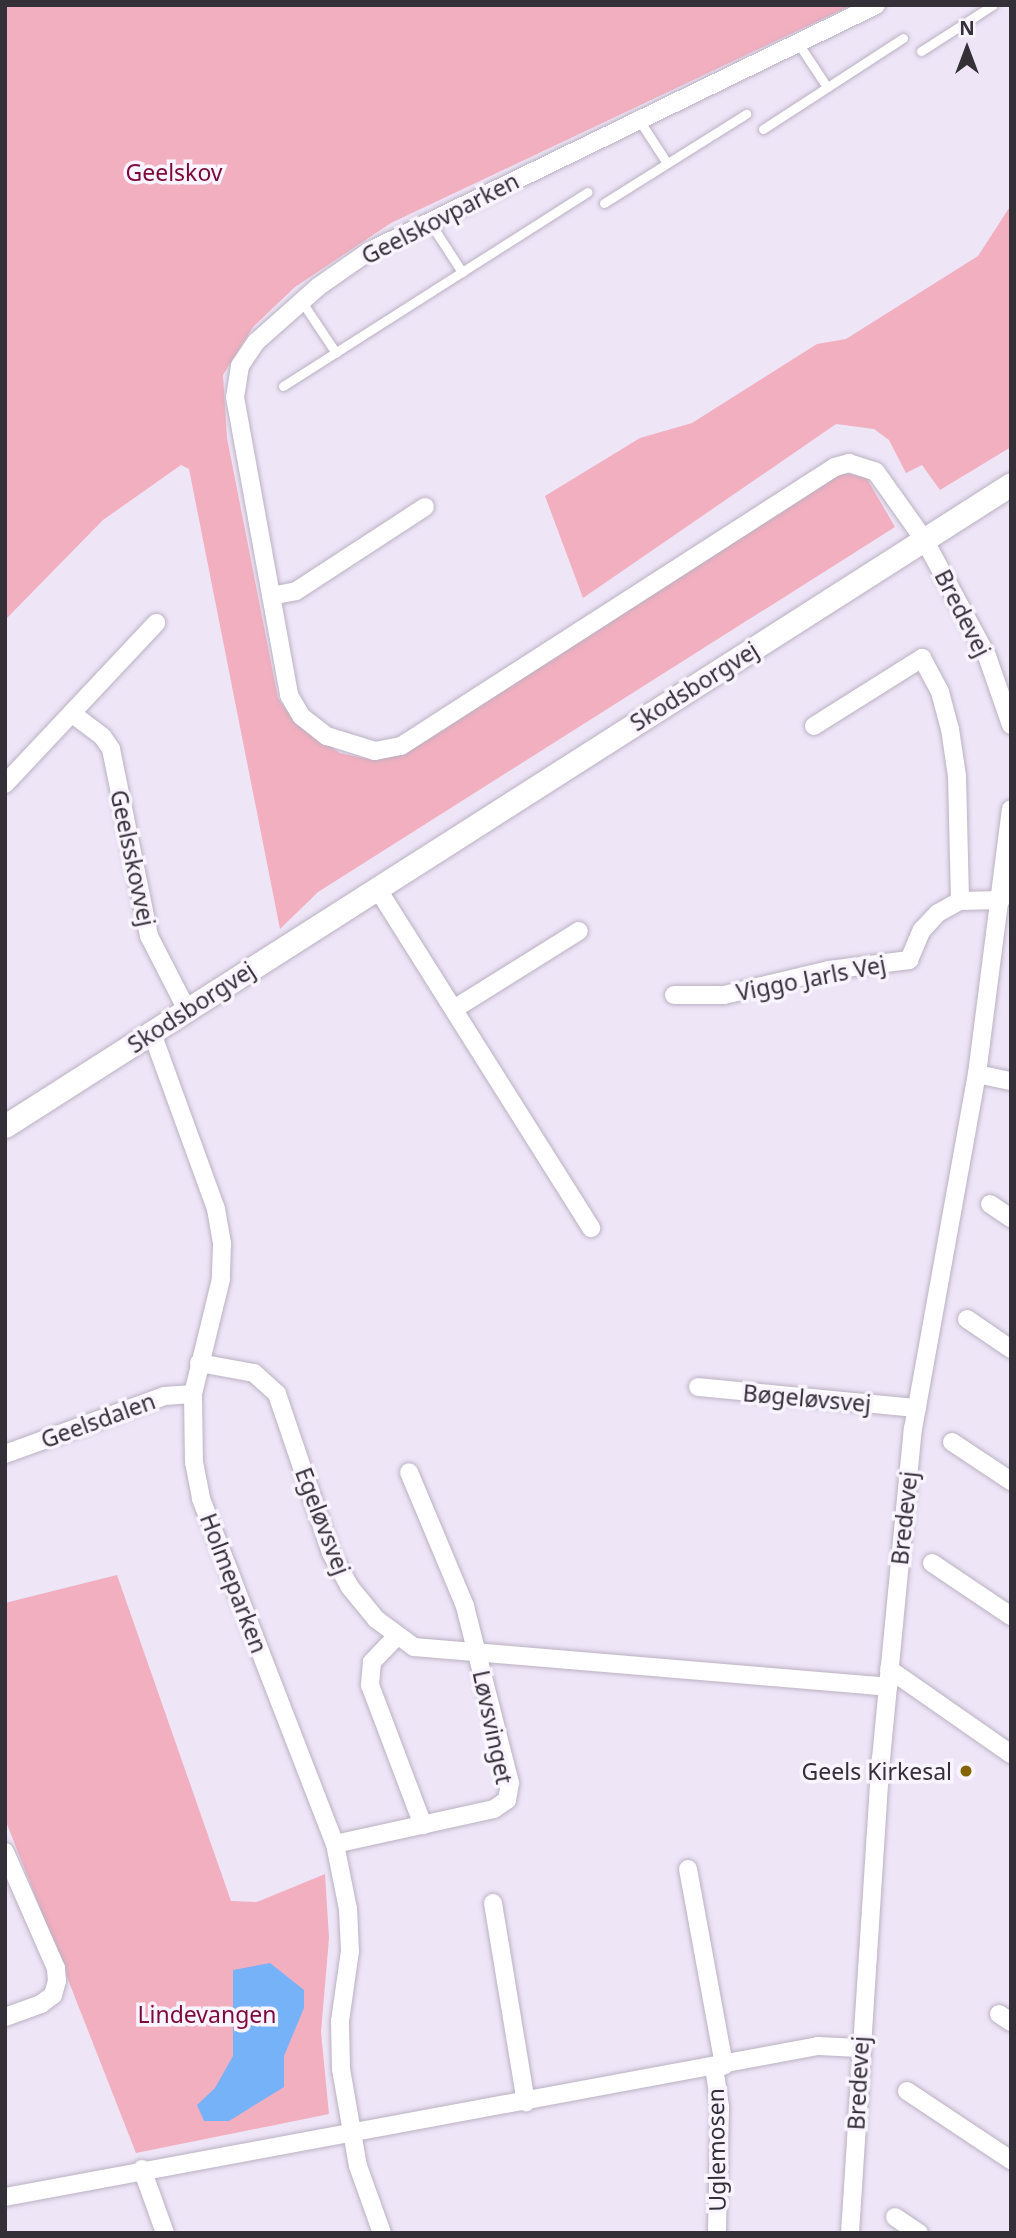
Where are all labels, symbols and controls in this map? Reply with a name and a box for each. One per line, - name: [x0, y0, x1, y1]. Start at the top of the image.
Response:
- north arrow: [932, 14, 1002, 84]
- text: N: [959, 15, 975, 41]
- park label: Geelskov: [125, 158, 223, 186]
- street label: Geelskovparken: [357, 166, 523, 270]
- street label: Bredevej: [929, 565, 997, 661]
- street label: Skodsborgvej: [625, 636, 763, 736]
- street label: Geelsskovvej: [105, 787, 161, 929]
- street label: Viggo Jarls Vej: [734, 950, 888, 1006]
- street label: Skodsborgvej: [122, 956, 260, 1058]
- street label: Bøgeløvsvej: [742, 1379, 872, 1417]
- street label: Geelsdalen: [37, 1387, 159, 1453]
- street label: Egeløvsvej: [290, 1464, 356, 1578]
- street label: Bredevej: [885, 1470, 923, 1566]
- street label: Holmeparken: [195, 1509, 273, 1657]
- street label: Løvsvinget: [467, 1668, 519, 1786]
- place label: Geels Kirkesal: [802, 1757, 952, 1785]
- marker: Geels Kirkesal: [958, 1763, 974, 1779]
- park label: Lindevangen: [138, 2000, 276, 2028]
- street label: Bredevej: [842, 2035, 874, 2131]
- street label: Uglemosen: [701, 2088, 731, 2212]

